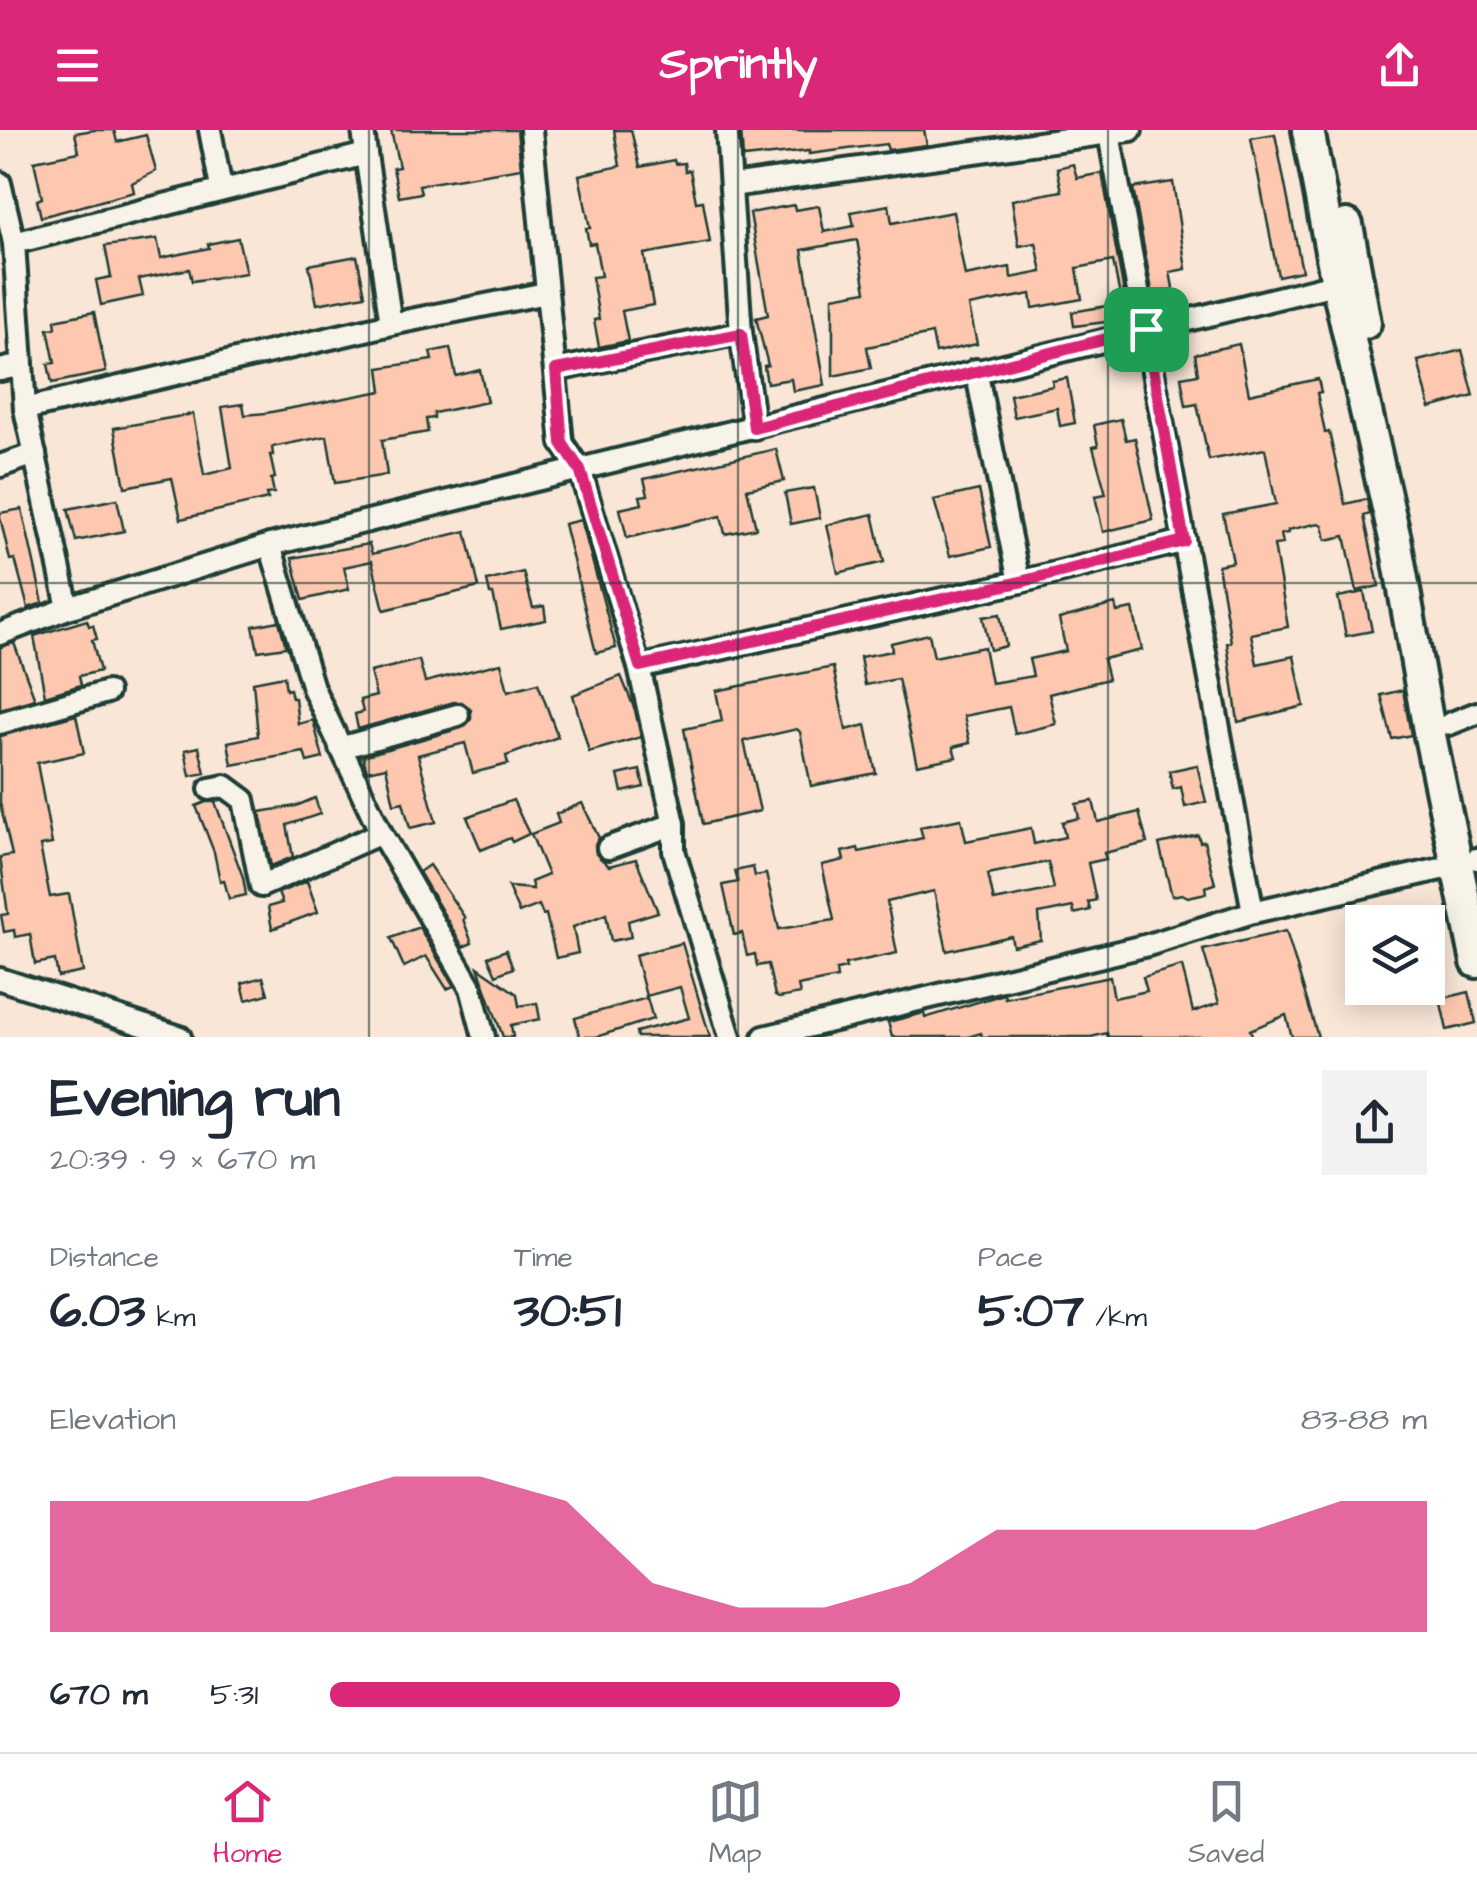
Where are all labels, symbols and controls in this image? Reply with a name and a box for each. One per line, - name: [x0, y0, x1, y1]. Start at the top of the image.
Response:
- text: Sprintly: [659, 34, 818, 96]
- icon: menu: [50, 38, 105, 93]
- icon: share: [1372, 38, 1427, 93]
- pin: [1104, 287, 1189, 372]
- icon: arrive: [1119, 302, 1174, 357]
- map controls: [1345, 905, 1445, 1005]
- button: layers: [1345, 905, 1445, 1005]
- text: Evening run: [50, 1061, 340, 1137]
- button: share: [1322, 1070, 1427, 1175]
- text: 20:39 · 9 × 670 m: [50, 1137, 315, 1182]
- text: Distance: [50, 1238, 159, 1277]
- text: Time: [514, 1238, 573, 1277]
- text: Pace: [978, 1238, 1043, 1277]
- text: 6.03: [50, 1277, 145, 1346]
- text: 30:51: [514, 1277, 621, 1346]
- text: 5:07: [978, 1277, 1084, 1346]
- text: km: [145, 1298, 196, 1337]
- text: /km: [1084, 1298, 1147, 1337]
- text: Elevation: [50, 1397, 176, 1442]
- text: 83–88 m: [1301, 1397, 1427, 1442]
- text: 670 m: [50, 1672, 148, 1717]
- text: 5:31: [210, 1672, 258, 1717]
- tab: Home: [213, 1774, 282, 1873]
- tab: Map: [708, 1774, 763, 1873]
- tab: Saved: [1188, 1774, 1264, 1873]

